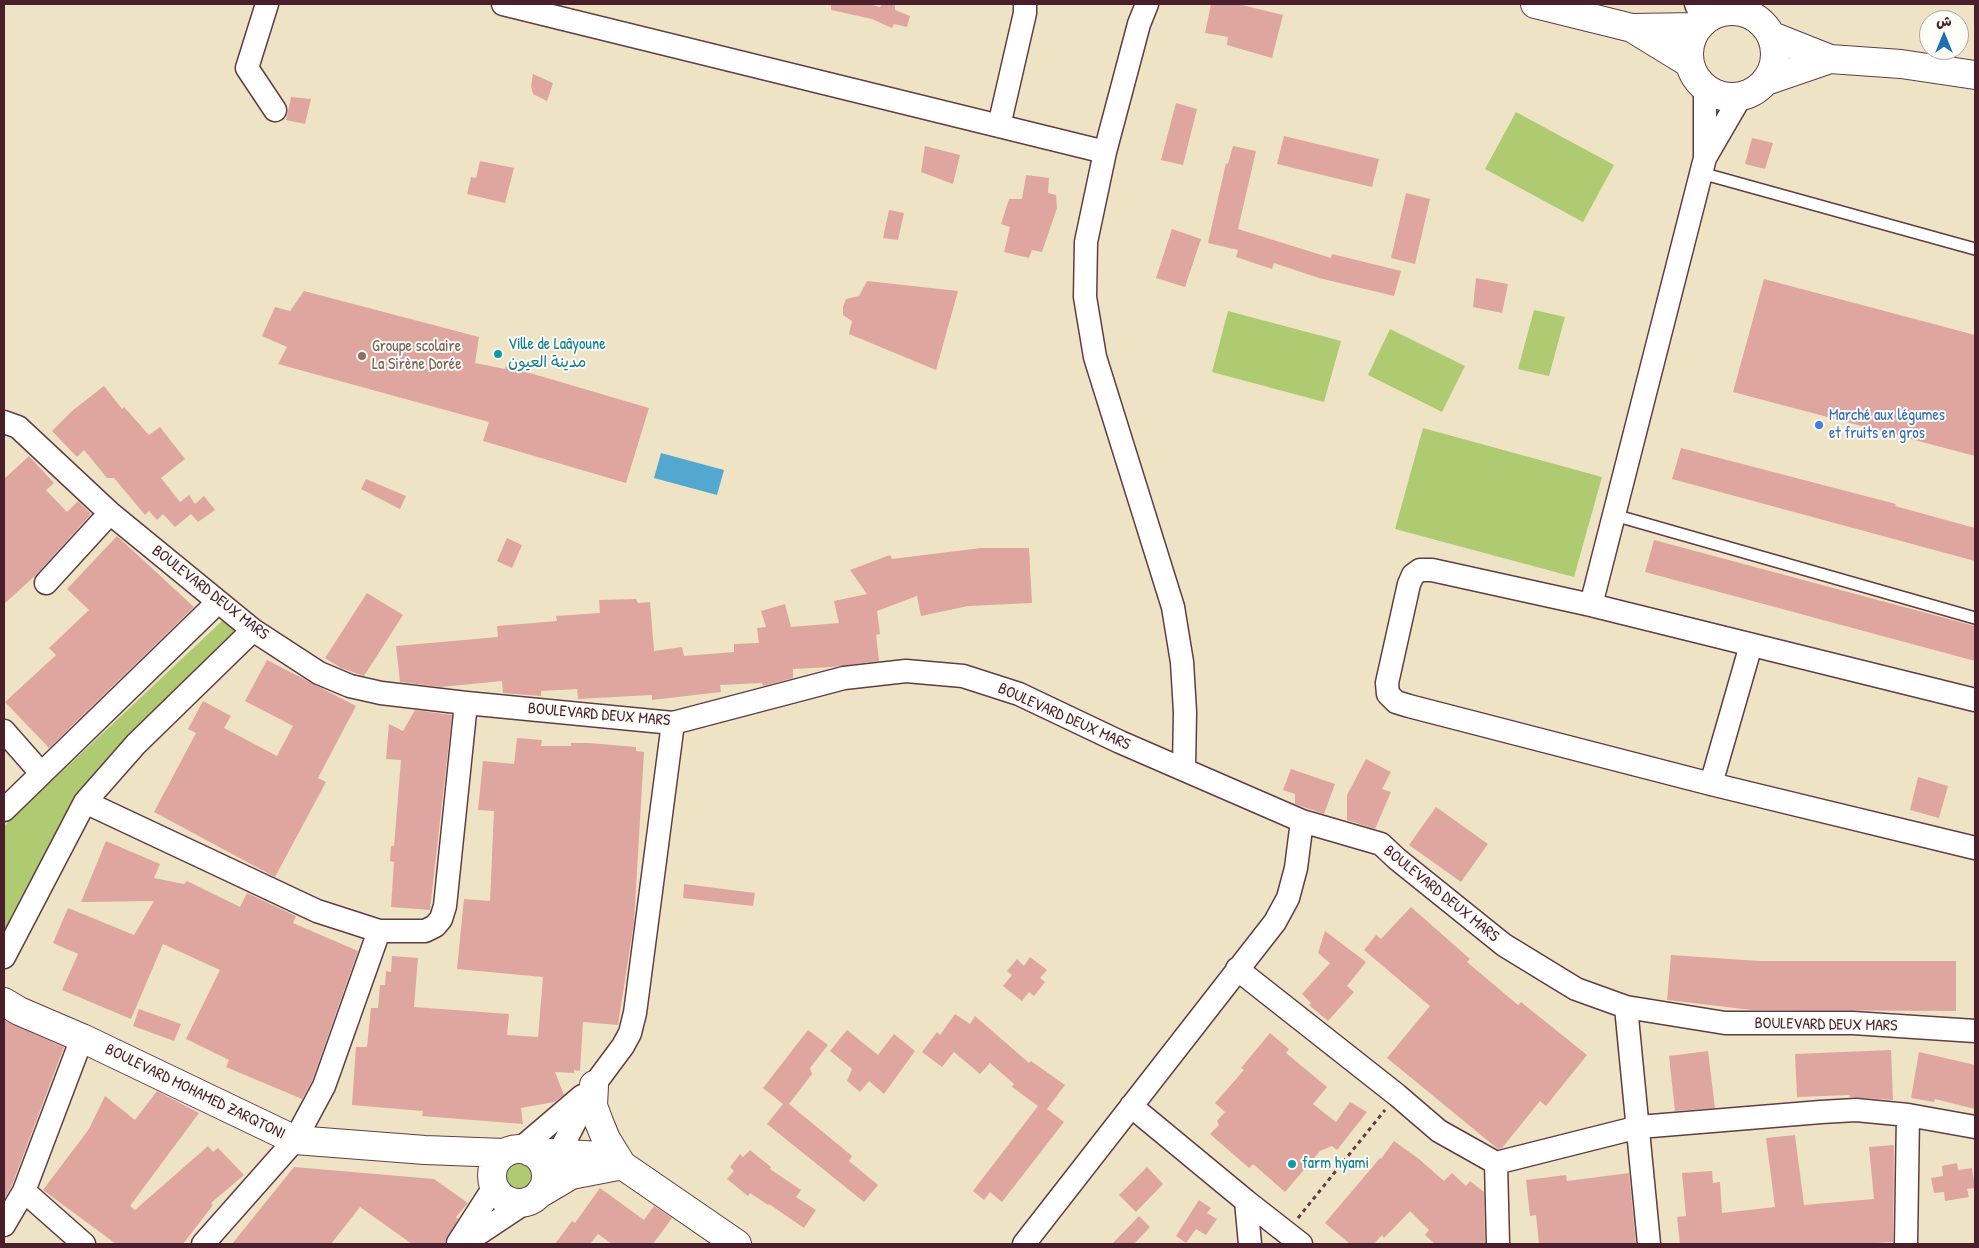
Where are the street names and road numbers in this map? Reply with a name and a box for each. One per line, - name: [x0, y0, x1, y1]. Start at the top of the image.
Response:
- street label: BOULEVARD DEUX MARS: [148, 541, 272, 645]
- street label: BOULEVARD DEUX MARS: [995, 679, 1133, 755]
- street label: BOULEVARD DEUX MARS: [527, 699, 671, 731]
- street label: BOULEVARD DEUX MARS: [1379, 842, 1503, 946]
- street label: BOULEVARD DEUX MARS: [1754, 1014, 1898, 1036]
- street label: BOULEVARD MOHAMED ZARQTONI: [102, 1040, 288, 1144]

